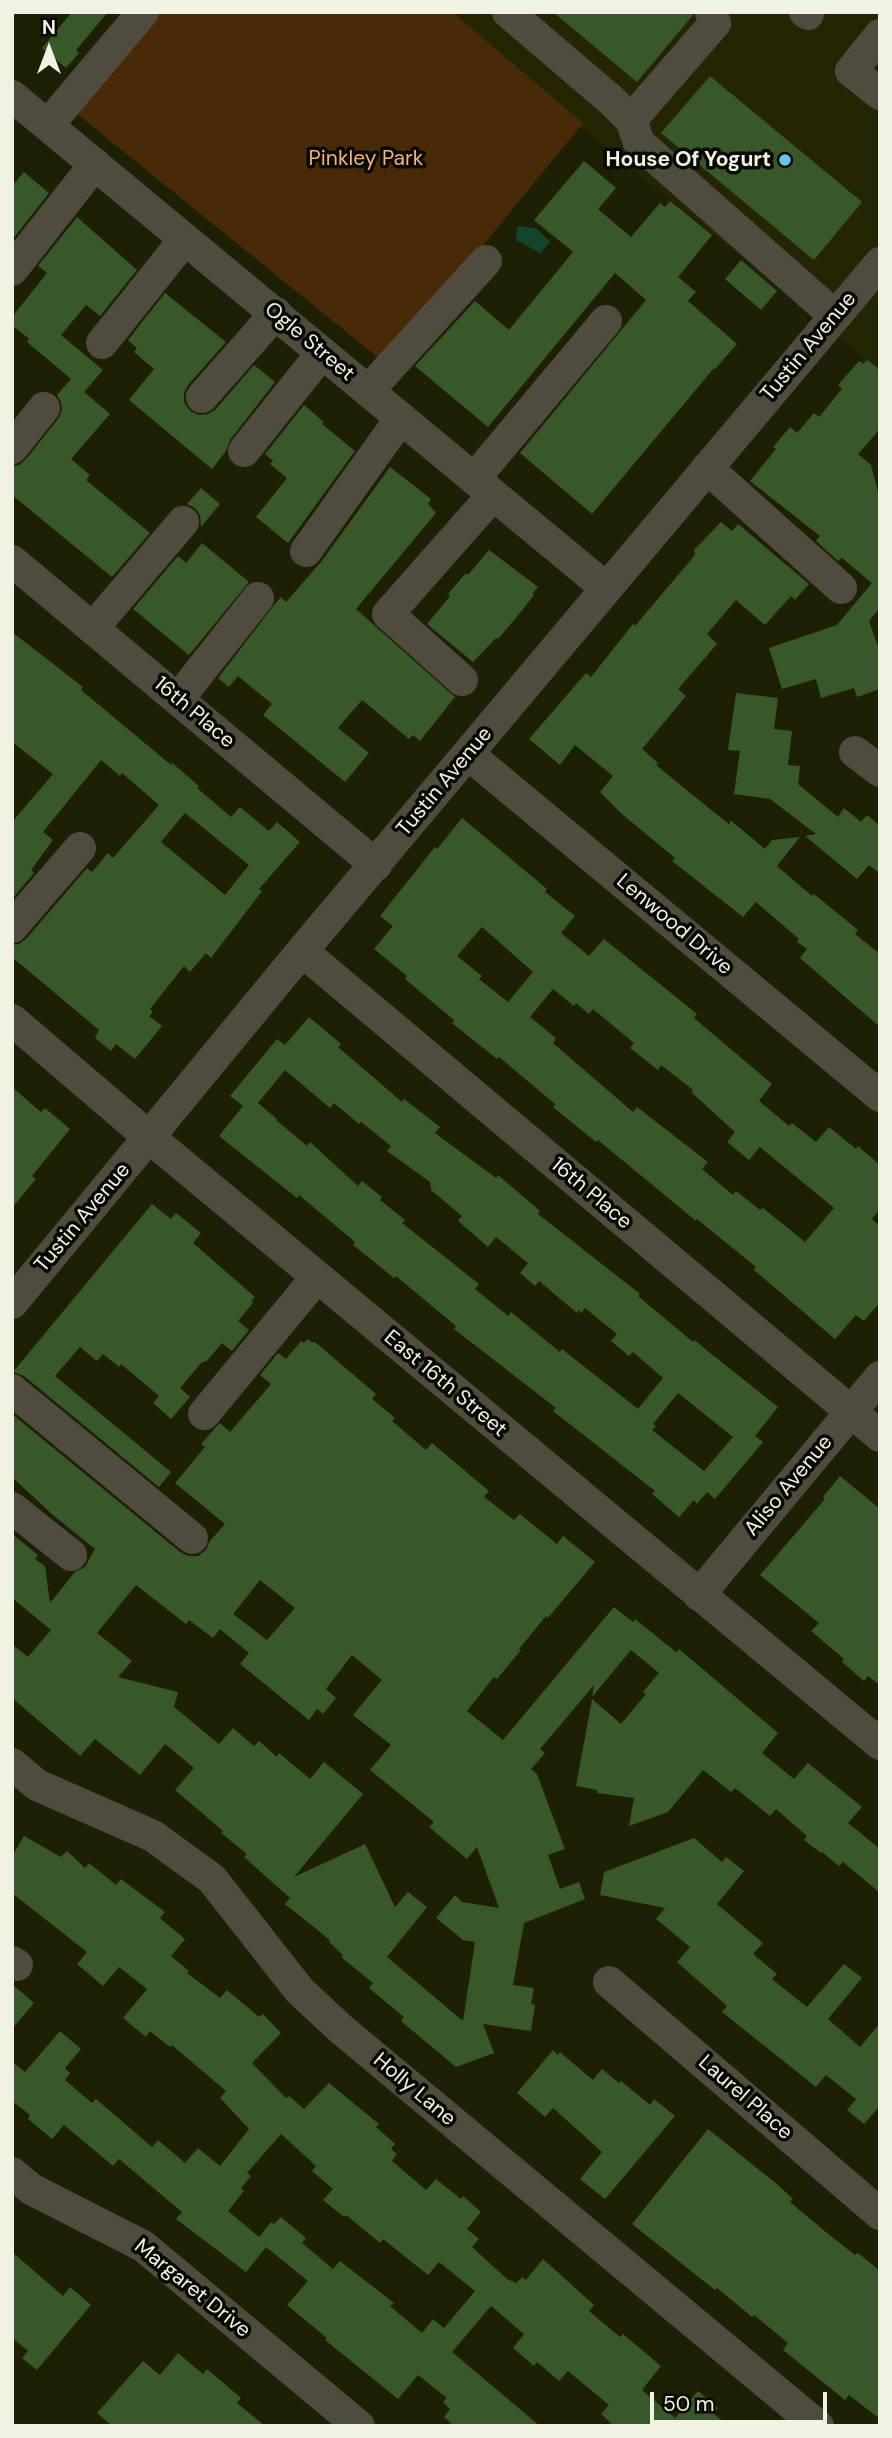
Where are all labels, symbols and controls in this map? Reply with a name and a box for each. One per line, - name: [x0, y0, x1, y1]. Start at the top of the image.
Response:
- north arrow: [14, 14, 84, 84]
- text: N: [42, 15, 56, 40]
- park label: Pinkley Park: [309, 146, 423, 172]
- place label: House Of Yogurt: [606, 147, 771, 173]
- marker: House Of Yogurt: [777, 152, 793, 168]
- street label: Tustin Avenue: [756, 287, 862, 407]
- street label: Ogle Street: [259, 297, 359, 387]
- street label: 16th Place: [148, 672, 240, 754]
- street label: Tustin Avenue: [392, 722, 498, 842]
- street label: Lenwood Drive: [611, 869, 737, 981]
- street label: 16th Place: [545, 1153, 637, 1235]
- street label: Tustin Avenue: [30, 1158, 136, 1278]
- street label: East 16th Street: [379, 1325, 511, 1443]
- street label: Aliso Avenue: [740, 1431, 838, 1541]
- street label: Holly Lane: [368, 2048, 460, 2132]
- street label: Laurel Place: [693, 2050, 797, 2146]
- street label: Margaret Drive: [129, 2234, 255, 2344]
- scale bar: [654, 2378, 831, 2422]
- text: 50 m: [663, 2390, 714, 2418]

